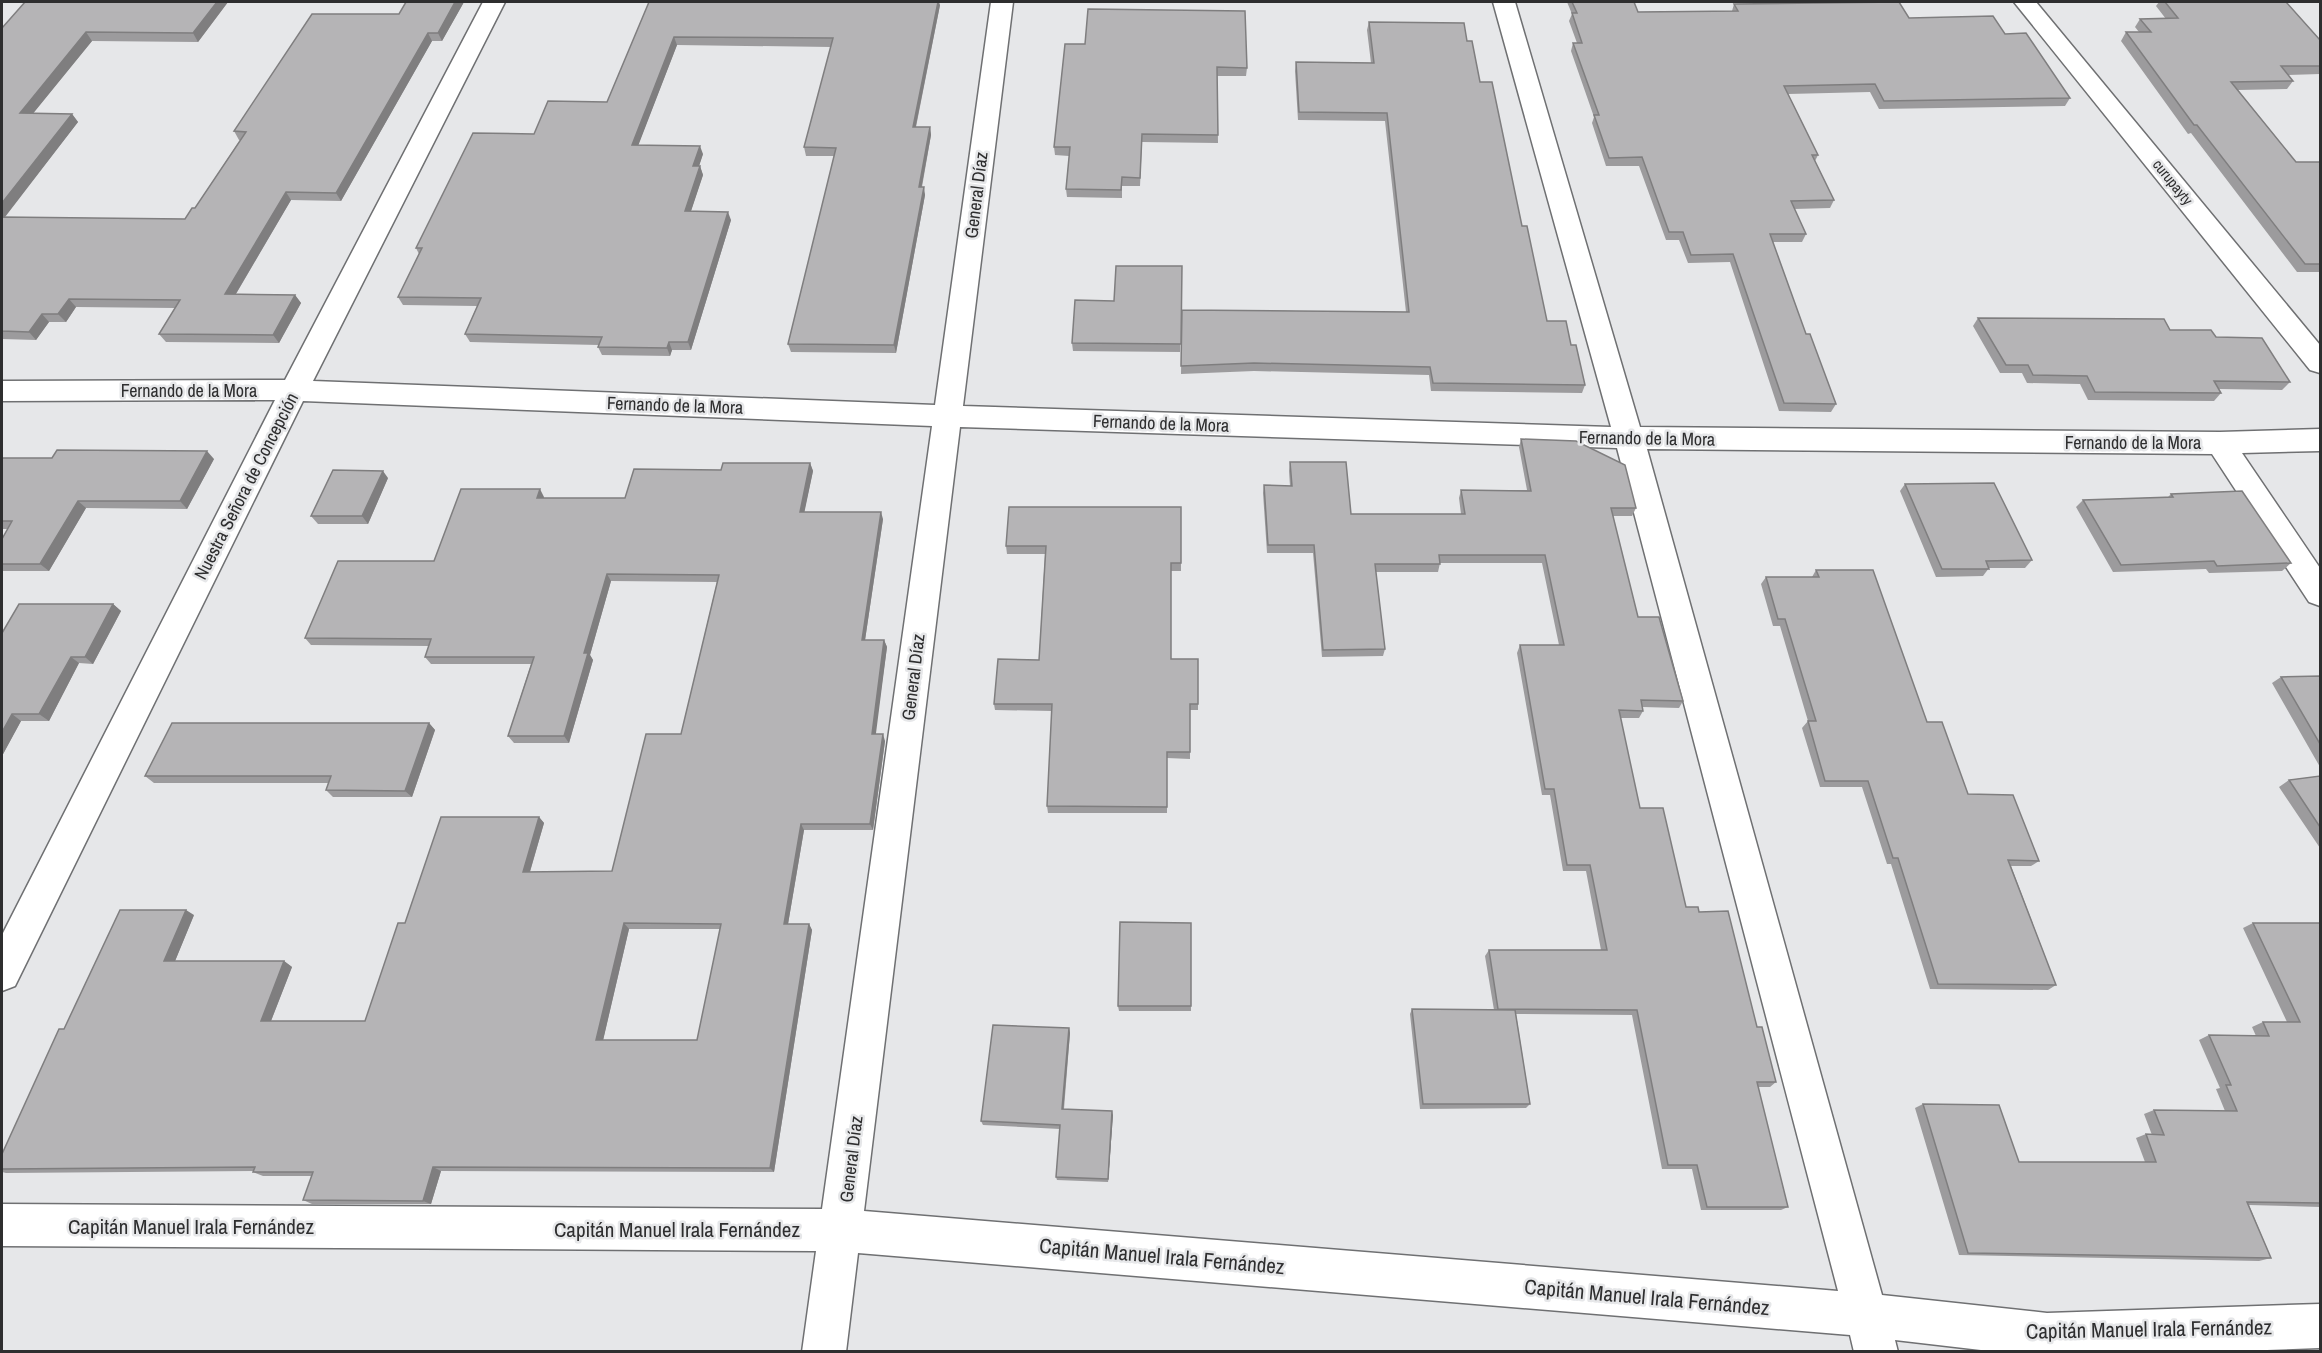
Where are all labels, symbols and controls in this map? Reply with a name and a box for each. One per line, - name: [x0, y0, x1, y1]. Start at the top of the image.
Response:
- street label: General Díaz: [958, 150, 994, 240]
- street label: curupayty: [2148, 155, 2198, 210]
- street label: Fernando de la Mora: [121, 378, 257, 403]
- street label: Nuestra Señora de Concepción: [188, 388, 304, 584]
- street label: Fernando de la Mora: [606, 390, 744, 420]
- street label: Fernando de la Mora: [1092, 408, 1230, 438]
- street label: Fernando de la Mora: [1579, 424, 1715, 452]
- street label: Fernando de la Mora: [2065, 430, 2201, 455]
- street label: General Díaz: [895, 632, 931, 722]
- street label: General Díaz: [833, 1114, 869, 1204]
- street label: Capitán Manuel Irala Fernández: [68, 1212, 314, 1241]
- street label: Capitán Manuel Irala Fernández: [554, 1215, 800, 1244]
- street label: Capitán Manuel Irala Fernández: [1038, 1231, 1286, 1281]
- street label: Capitán Manuel Irala Fernández: [1523, 1272, 1771, 1322]
- street label: Capitán Manuel Irala Fernández: [2026, 1312, 2273, 1346]

